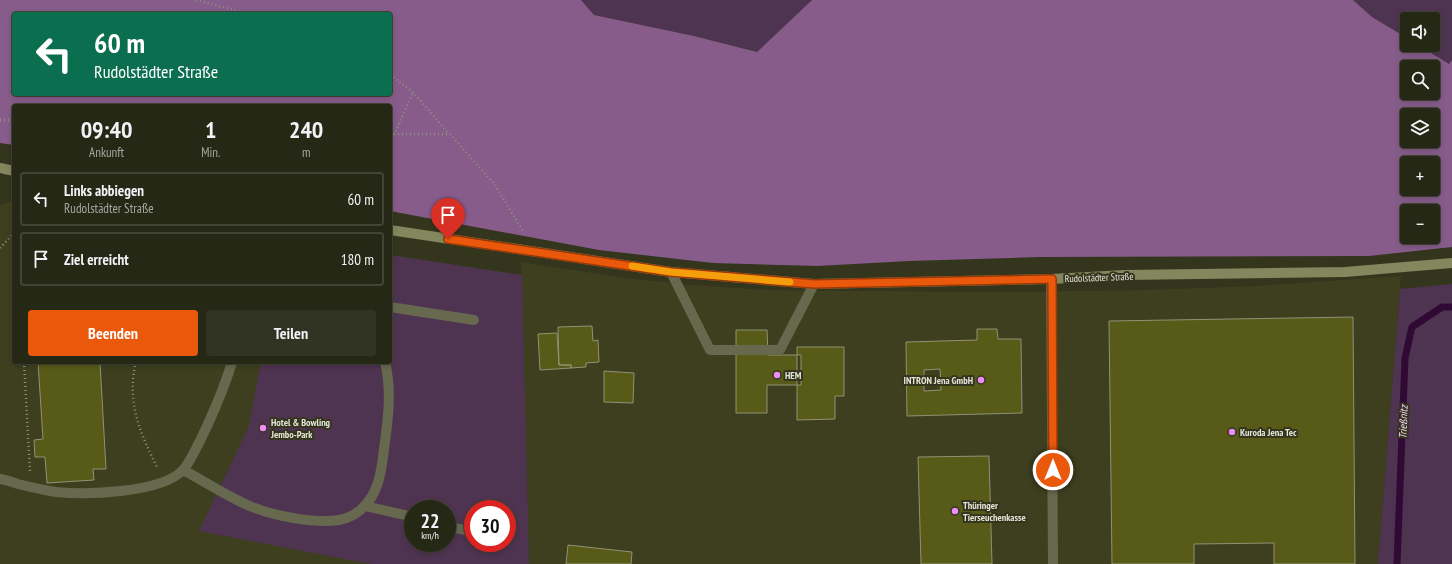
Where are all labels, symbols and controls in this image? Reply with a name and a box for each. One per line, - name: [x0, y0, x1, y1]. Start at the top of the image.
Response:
- map controls: [1400, 12, 1440, 244]
- button: sound: [1400, 12, 1440, 52]
- text: 60 m: [94, 24, 145, 61]
- icon: left: [28, 28, 80, 80]
- text: Rudolstädter Straße: [94, 60, 218, 83]
- button: search: [1400, 60, 1440, 100]
- button: layers: [1400, 108, 1440, 148]
- text: 09:40: [81, 114, 133, 145]
- text: 1: [205, 114, 216, 145]
- text: 240: [289, 114, 323, 145]
- text: Ankunft: [89, 144, 124, 161]
- text: Min.: [201, 144, 220, 161]
- text: m: [302, 144, 310, 161]
- button: +: [1400, 156, 1440, 196]
- text: Links abbiegen: [64, 181, 144, 200]
- icon: left: [30, 188, 52, 210]
- text: 60 m: [348, 190, 374, 209]
- pin: [431, 198, 465, 239]
- text: Rudolstädter Straße: [64, 200, 154, 217]
- icon: arrive: [437, 204, 459, 226]
- button: −: [1400, 204, 1440, 244]
- icon: arrive: [30, 248, 52, 270]
- text: Ziel erreicht: [64, 250, 129, 269]
- text: 180 m: [341, 250, 374, 269]
- street label: Rudolstädter Straße: [1064, 270, 1134, 285]
- button: Beenden: [28, 310, 198, 356]
- button: Teilen: [206, 310, 376, 356]
- place label: HEM: [785, 369, 802, 382]
- marker: HEM: [772, 370, 782, 380]
- place label: INTRON Jena GmbH: [904, 374, 973, 387]
- marker: INTRON Jena GmbH: [976, 375, 986, 385]
- water label: Trießnitz: [1395, 404, 1411, 439]
- place label: Hotel & Bowling Jembo-Park: [270, 416, 331, 441]
- marker: Hotel & Bowling Jembo-Park: [258, 423, 268, 433]
- place label: Kuroda Jena Tec: [1240, 426, 1297, 439]
- marker: Kuroda Jena Tec: [1227, 427, 1237, 437]
- position arrow: [1032, 449, 1074, 491]
- place label: Thüringer Tierseuchenkasse: [963, 499, 1026, 524]
- speed limit sign: 30: [464, 500, 516, 552]
- marker: Thüringer Tierseuchenkasse: [950, 506, 960, 516]
- text: 22: [420, 508, 440, 534]
- text: km/h: [421, 529, 439, 542]

